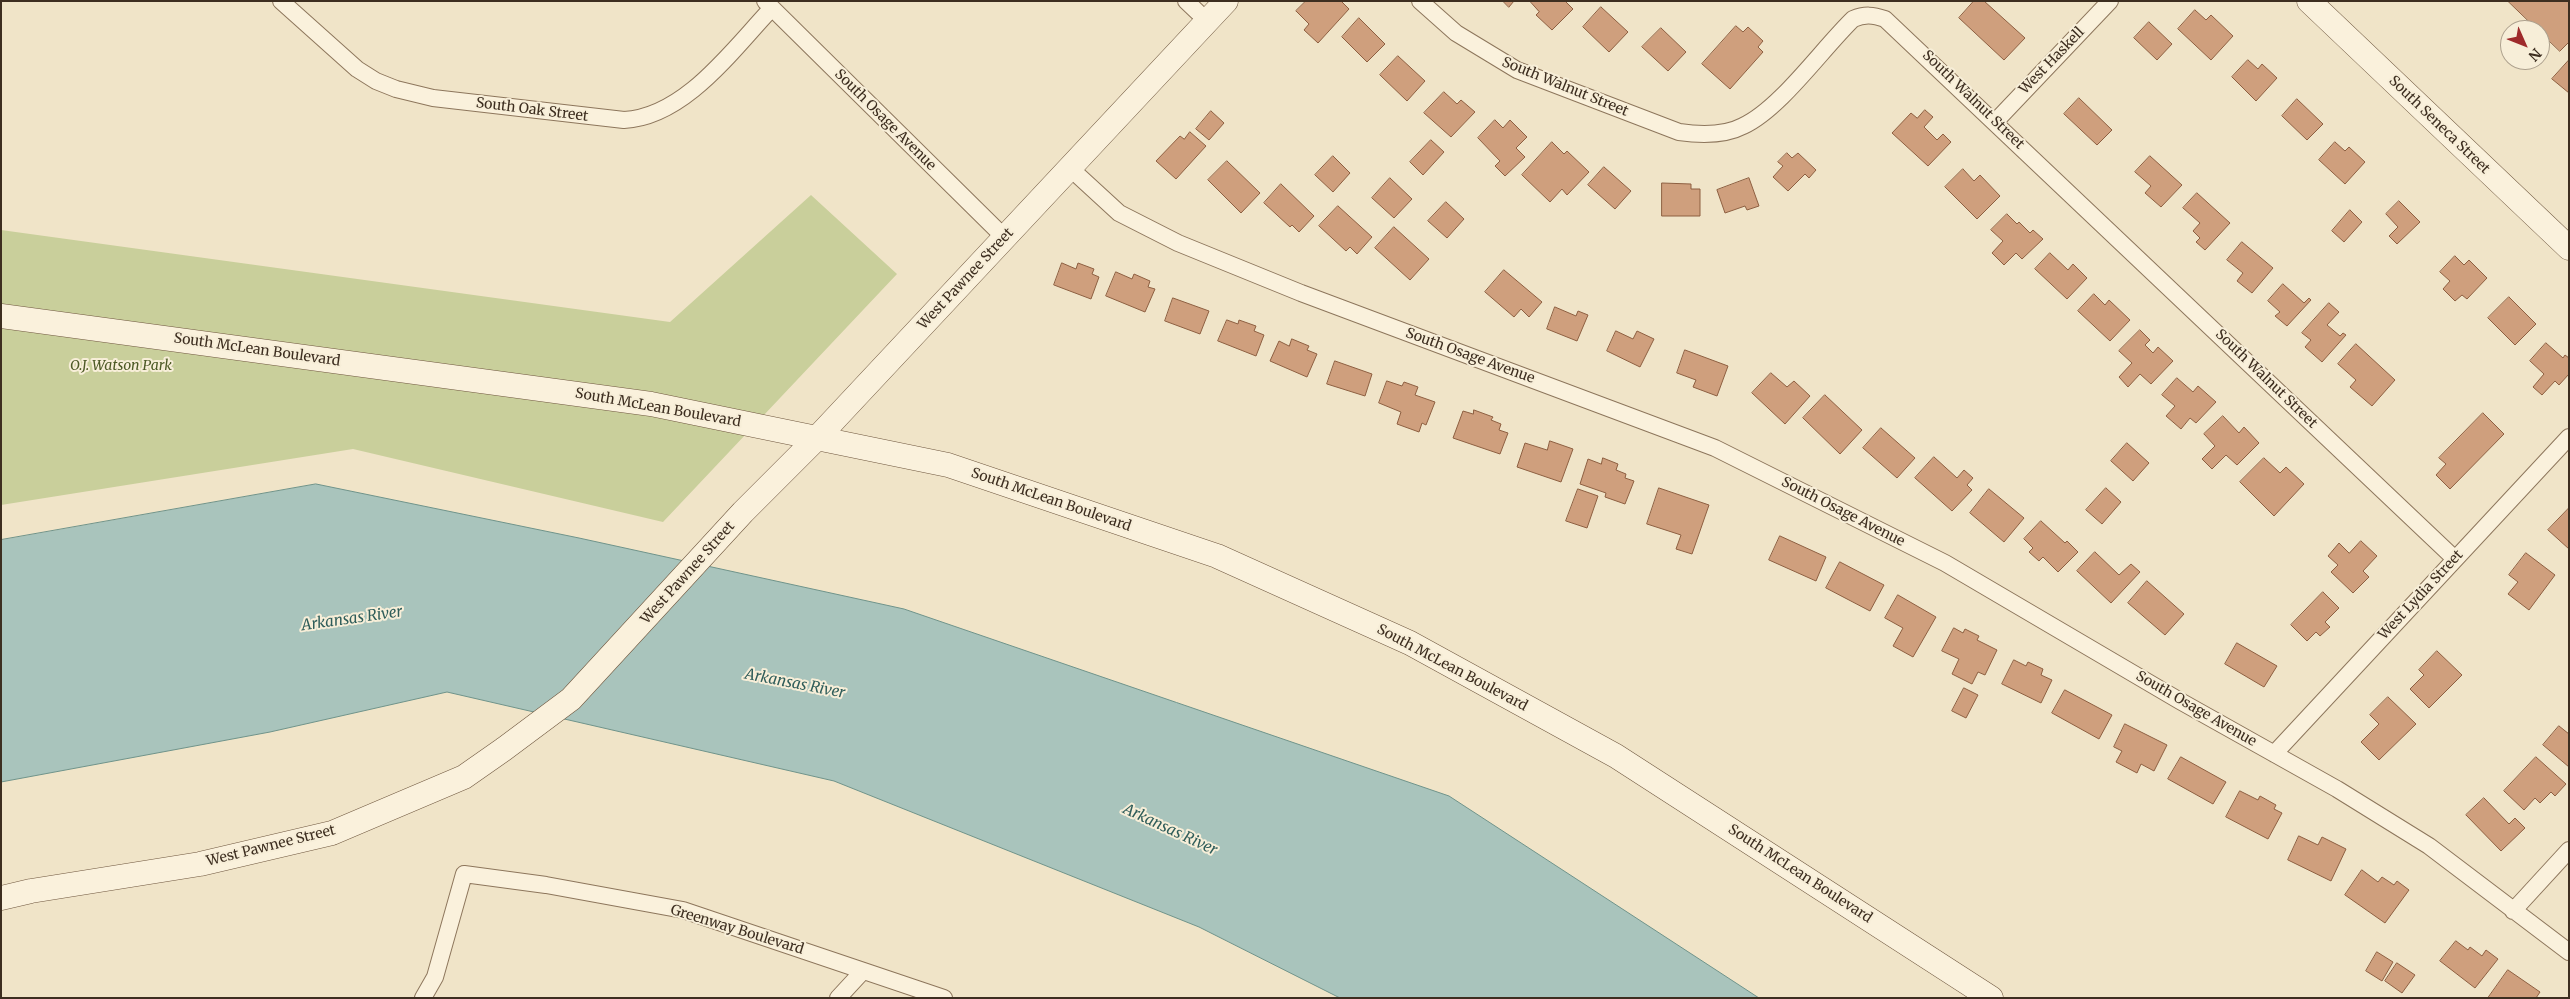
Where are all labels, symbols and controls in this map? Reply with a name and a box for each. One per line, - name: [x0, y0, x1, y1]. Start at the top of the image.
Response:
- north arrow: [2500, 20, 2550, 70]
- street label: West Haskell: [2016, 24, 2088, 98]
- text: N: [2525, 44, 2545, 65]
- street label: South Walnut Street: [1919, 47, 2027, 153]
- street label: South Walnut Street: [1499, 54, 1631, 120]
- street label: South Osage Avenue: [831, 66, 939, 174]
- street label: South Seneca Street: [2385, 73, 2493, 177]
- street label: South Oak Street: [475, 95, 589, 125]
- street label: West Pawnee Street: [915, 225, 1017, 333]
- street label: South Osage Avenue: [1403, 325, 1537, 387]
- street label: South Walnut Street: [2212, 326, 2320, 432]
- street label: South McLean Boulevard: [173, 330, 341, 370]
- park label: O.J. Watson Park: [70, 358, 172, 374]
- street label: South McLean Boulevard: [574, 385, 742, 431]
- street label: South McLean Boulevard: [969, 465, 1133, 535]
- street label: South Osage Avenue: [1779, 474, 1907, 550]
- street label: West Pawnee Street: [638, 518, 738, 628]
- street label: West Lydia Street: [2375, 547, 2467, 643]
- water label: Arkansas River: [300, 603, 404, 635]
- street label: South McLean Boulevard: [1374, 621, 1530, 715]
- water label: Arkansas River: [743, 665, 847, 703]
- street label: South Osage Avenue: [2133, 668, 2259, 750]
- water label: Arkansas River: [1120, 800, 1220, 860]
- street label: South McLean Boulevard: [1725, 821, 1875, 927]
- street label: West Pawnee Street: [205, 822, 337, 870]
- street label: Greenway Boulevard: [668, 902, 806, 958]

